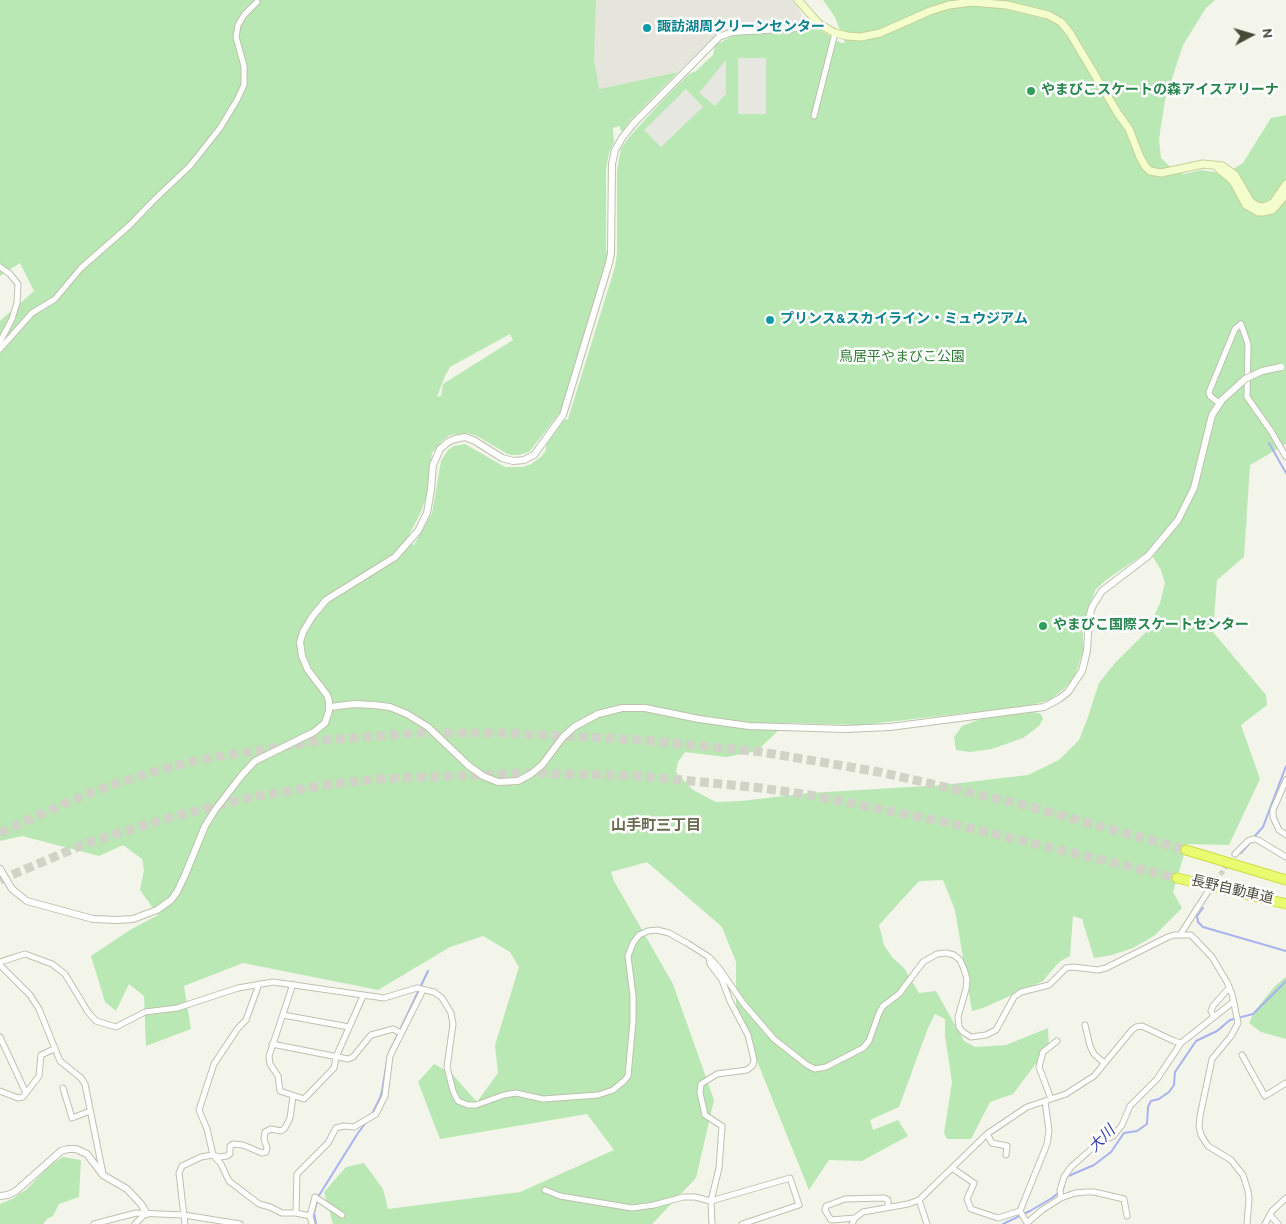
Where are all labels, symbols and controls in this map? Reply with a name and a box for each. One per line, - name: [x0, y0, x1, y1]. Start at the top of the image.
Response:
- north arrow: [1226, 10, 1276, 60]
- place label: 諏訪湖周クリーンセンター: [657, 20, 825, 36]
- marker: 諏訪湖周クリーンセンター: [641, 22, 653, 34]
- text: N: [1257, 27, 1275, 39]
- place label: やまびこスケートの森アイスアリーナ: [1041, 83, 1279, 99]
- marker: やまびこスケートの森アイスアリーナ: [1025, 85, 1037, 97]
- place label: プリンス&スカイライン・ミュウジアム: [780, 312, 1028, 328]
- marker: プリンス&スカイライン・ミュウジアム: [764, 314, 776, 326]
- park label: 鳥居平やまびこ公園: [839, 350, 965, 366]
- place label: やまびこ国際スケートセンター: [1053, 618, 1249, 634]
- marker: やまびこ国際スケートセンター: [1037, 620, 1049, 632]
- district label: 山手町三丁目: [611, 818, 701, 836]
- street label: 長野自動車道: [1189, 873, 1275, 909]
- water label: 大川: [1086, 1123, 1120, 1157]

